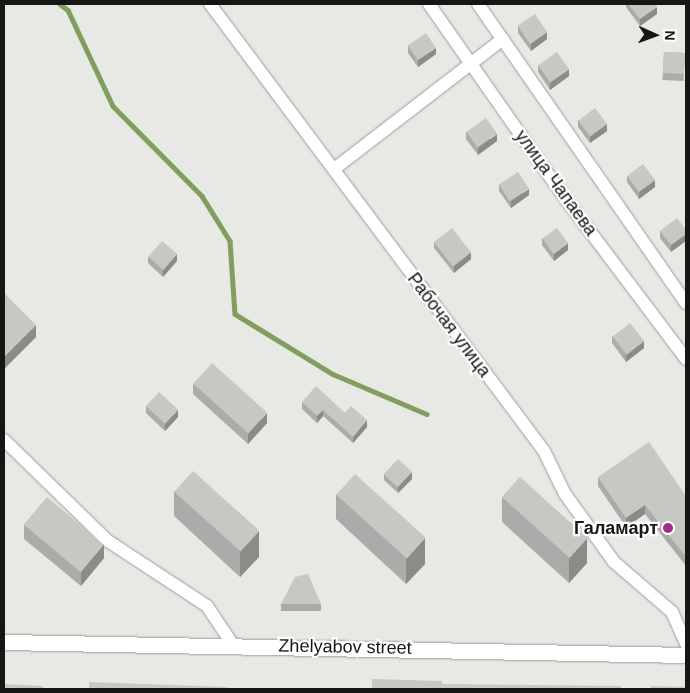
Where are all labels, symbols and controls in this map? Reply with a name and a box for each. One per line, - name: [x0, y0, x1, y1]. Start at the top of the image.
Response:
- north arrow: [630, 10, 680, 60]
- text: N: [662, 30, 678, 41]
- street label: улица Чапаева: [510, 126, 602, 240]
- street label: Рабочая улица: [403, 269, 495, 381]
- place label: Галамарт: [574, 517, 658, 539]
- marker: Галамарт: [662, 522, 674, 534]
- street label: Zhelyabov street: [278, 635, 412, 659]

